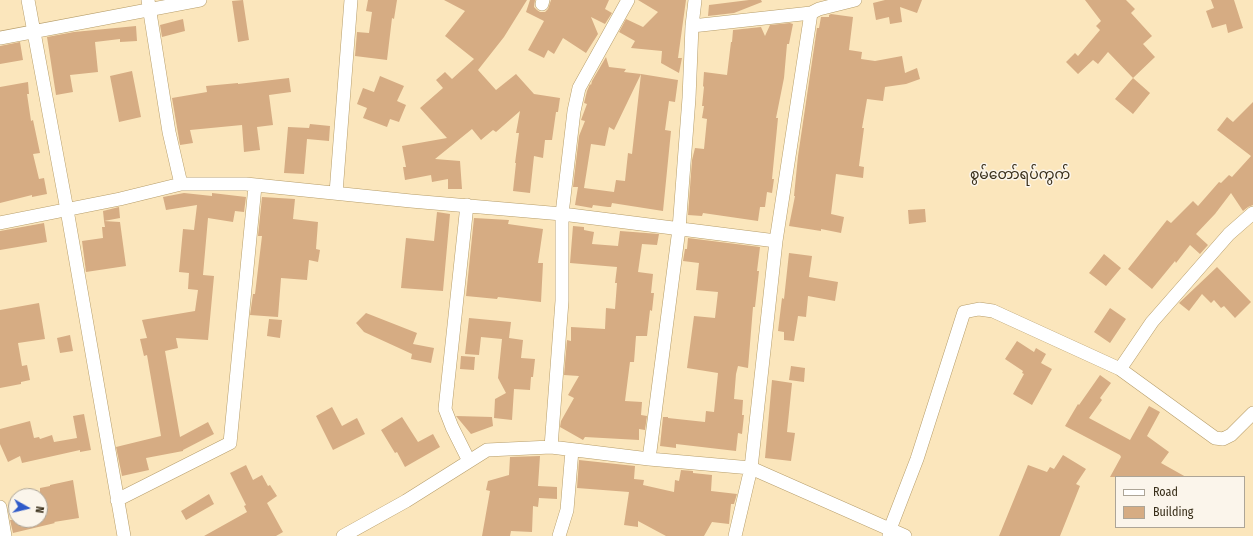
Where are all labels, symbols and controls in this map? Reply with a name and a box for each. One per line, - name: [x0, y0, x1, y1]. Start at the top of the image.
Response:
- district label: စွမ်တော်ရပ်ကွက်: [970, 167, 1070, 183]
- legend: [1115, 476, 1245, 528]
- text: Road: [1153, 485, 1178, 499]
- north arrow: [8, 488, 48, 528]
- text: N: [32, 505, 46, 514]
- text: Building: [1153, 505, 1193, 519]

